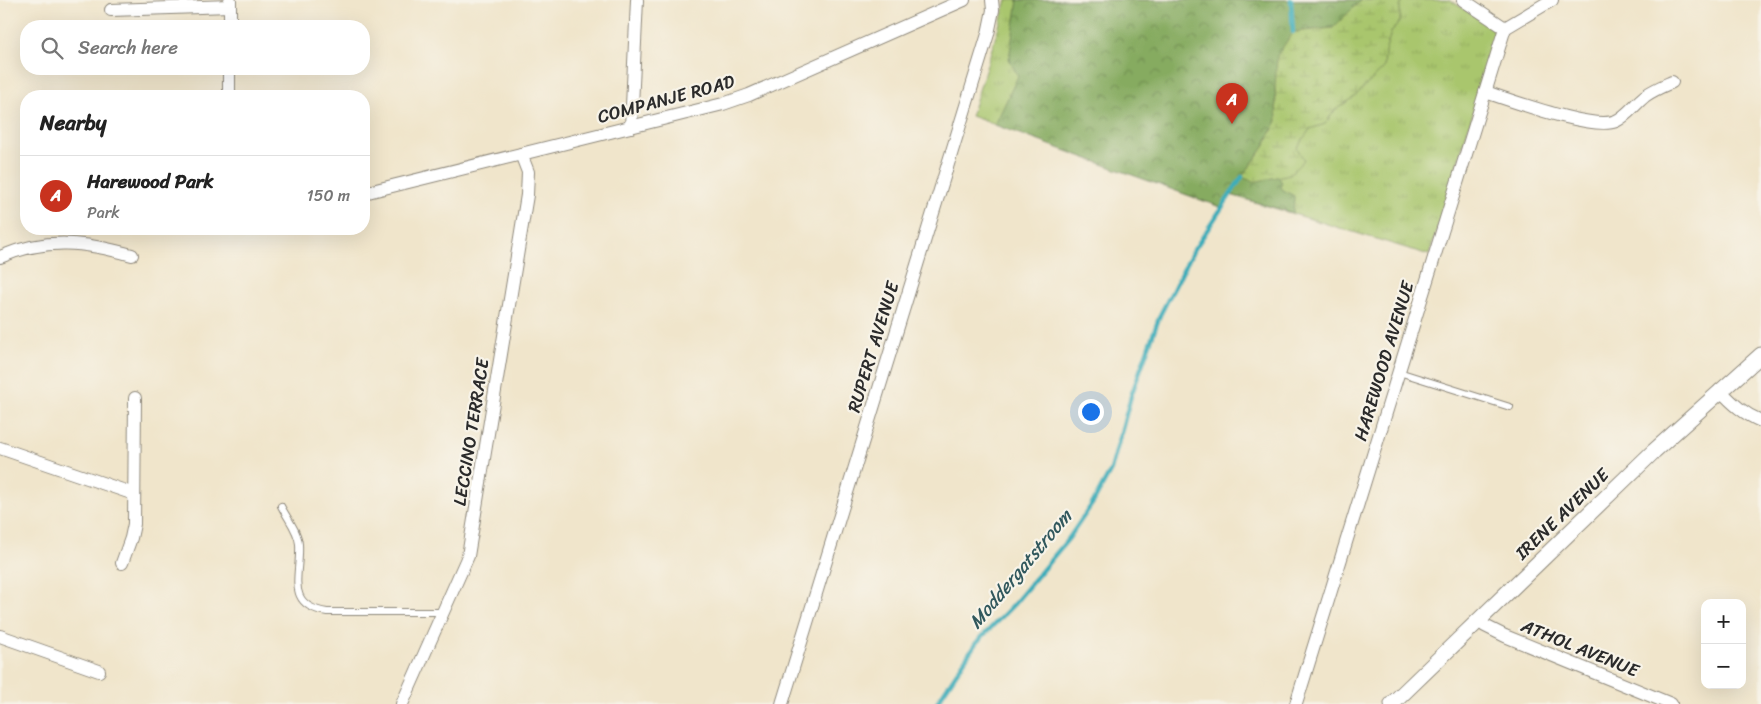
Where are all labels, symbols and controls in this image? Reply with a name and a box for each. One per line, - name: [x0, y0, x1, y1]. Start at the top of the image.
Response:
- search box: [20, 20, 370, 75]
- text: Search here: [78, 31, 178, 64]
- icon: search: [38, 34, 66, 62]
- street label: COMPANJE ROAD: [594, 65, 738, 133]
- pin: A: [1216, 83, 1248, 124]
- text: Nearby: [40, 104, 106, 142]
- text: Harewood Park: [87, 165, 214, 198]
- text: A: [51, 181, 61, 210]
- text: 150 m: [307, 181, 350, 210]
- text: Park: [87, 198, 120, 227]
- street label: HAREWOOD AVENUE: [1344, 276, 1424, 445]
- street label: RUPERT AVENUE: [838, 277, 908, 417]
- street label: LECCINO TERRACE: [444, 355, 499, 508]
- your location: [1078, 399, 1104, 425]
- street label: IRENE AVENUE: [1506, 460, 1618, 568]
- water label: Moddergatstroom: [960, 501, 1081, 636]
- map controls: [1701, 599, 1746, 689]
- button: +: [1701, 599, 1746, 644]
- street label: ATHOL AVENUE: [1515, 609, 1645, 687]
- button: −: [1701, 644, 1746, 689]

